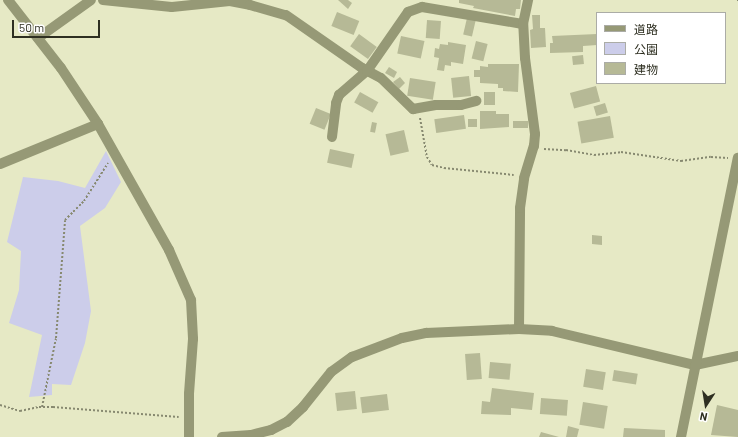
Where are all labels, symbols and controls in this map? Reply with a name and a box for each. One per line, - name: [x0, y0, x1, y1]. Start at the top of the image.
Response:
- scale bar: [14, 12, 102, 38]
- legend: [596, 12, 726, 84]
- text: 50 m: [19, 20, 44, 34]
- text: 道路: [634, 22, 658, 36]
- text: 公園: [634, 42, 658, 56]
- text: 建物: [634, 62, 658, 76]
- north arrow: [686, 385, 726, 425]
- text: N: [698, 410, 708, 424]

